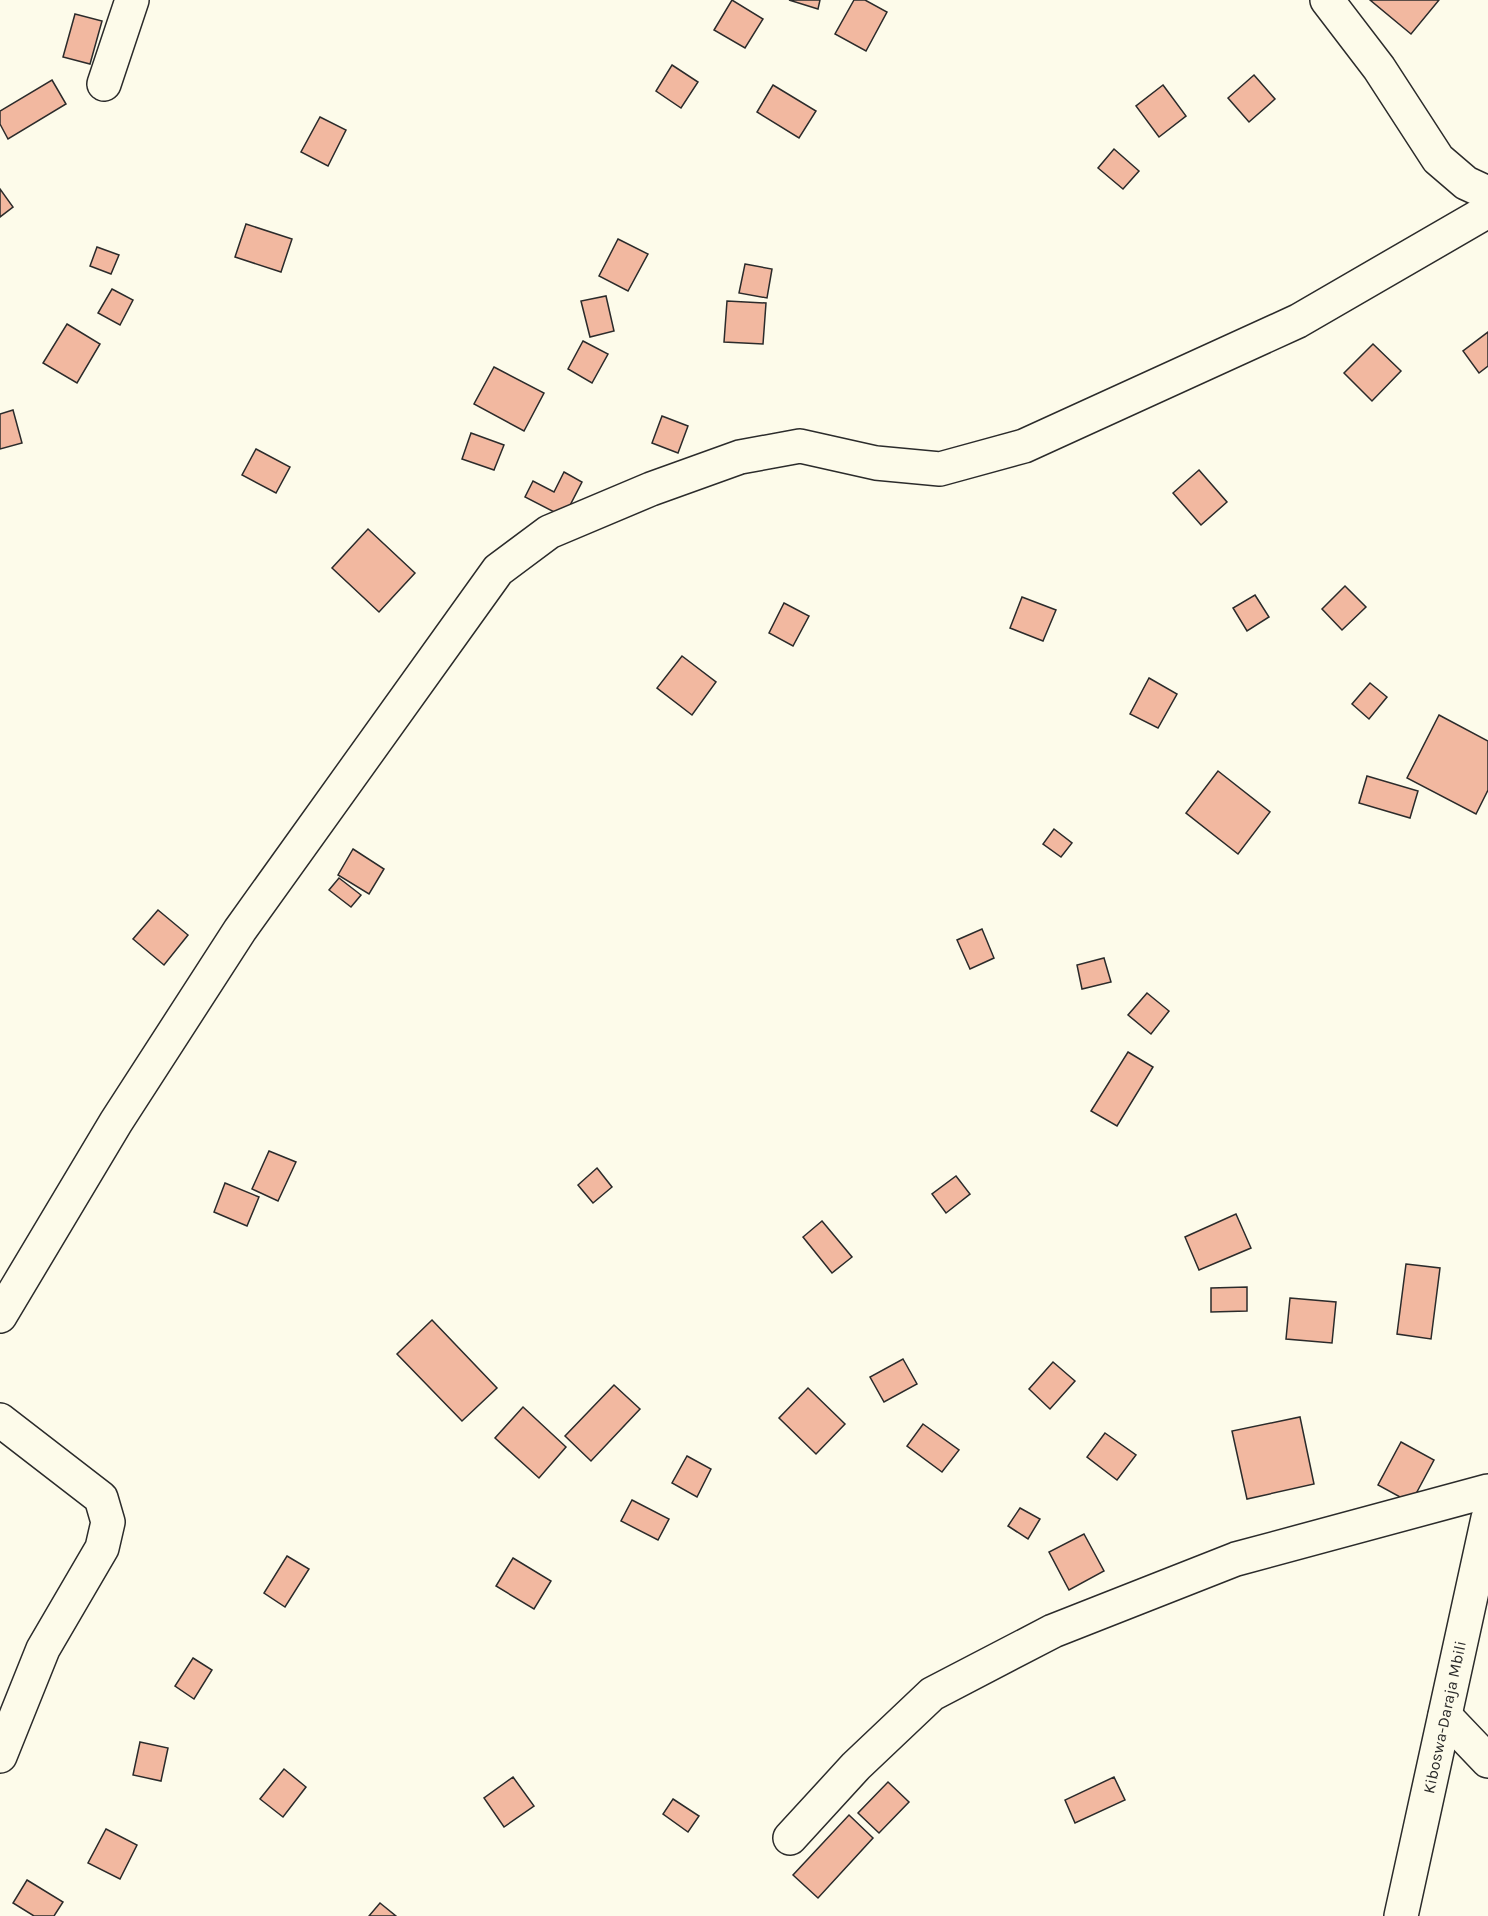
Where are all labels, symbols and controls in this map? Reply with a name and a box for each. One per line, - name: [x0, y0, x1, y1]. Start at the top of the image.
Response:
- street label: Kiboswa-Daraja Mbili: [1419, 1639, 1470, 1795]

